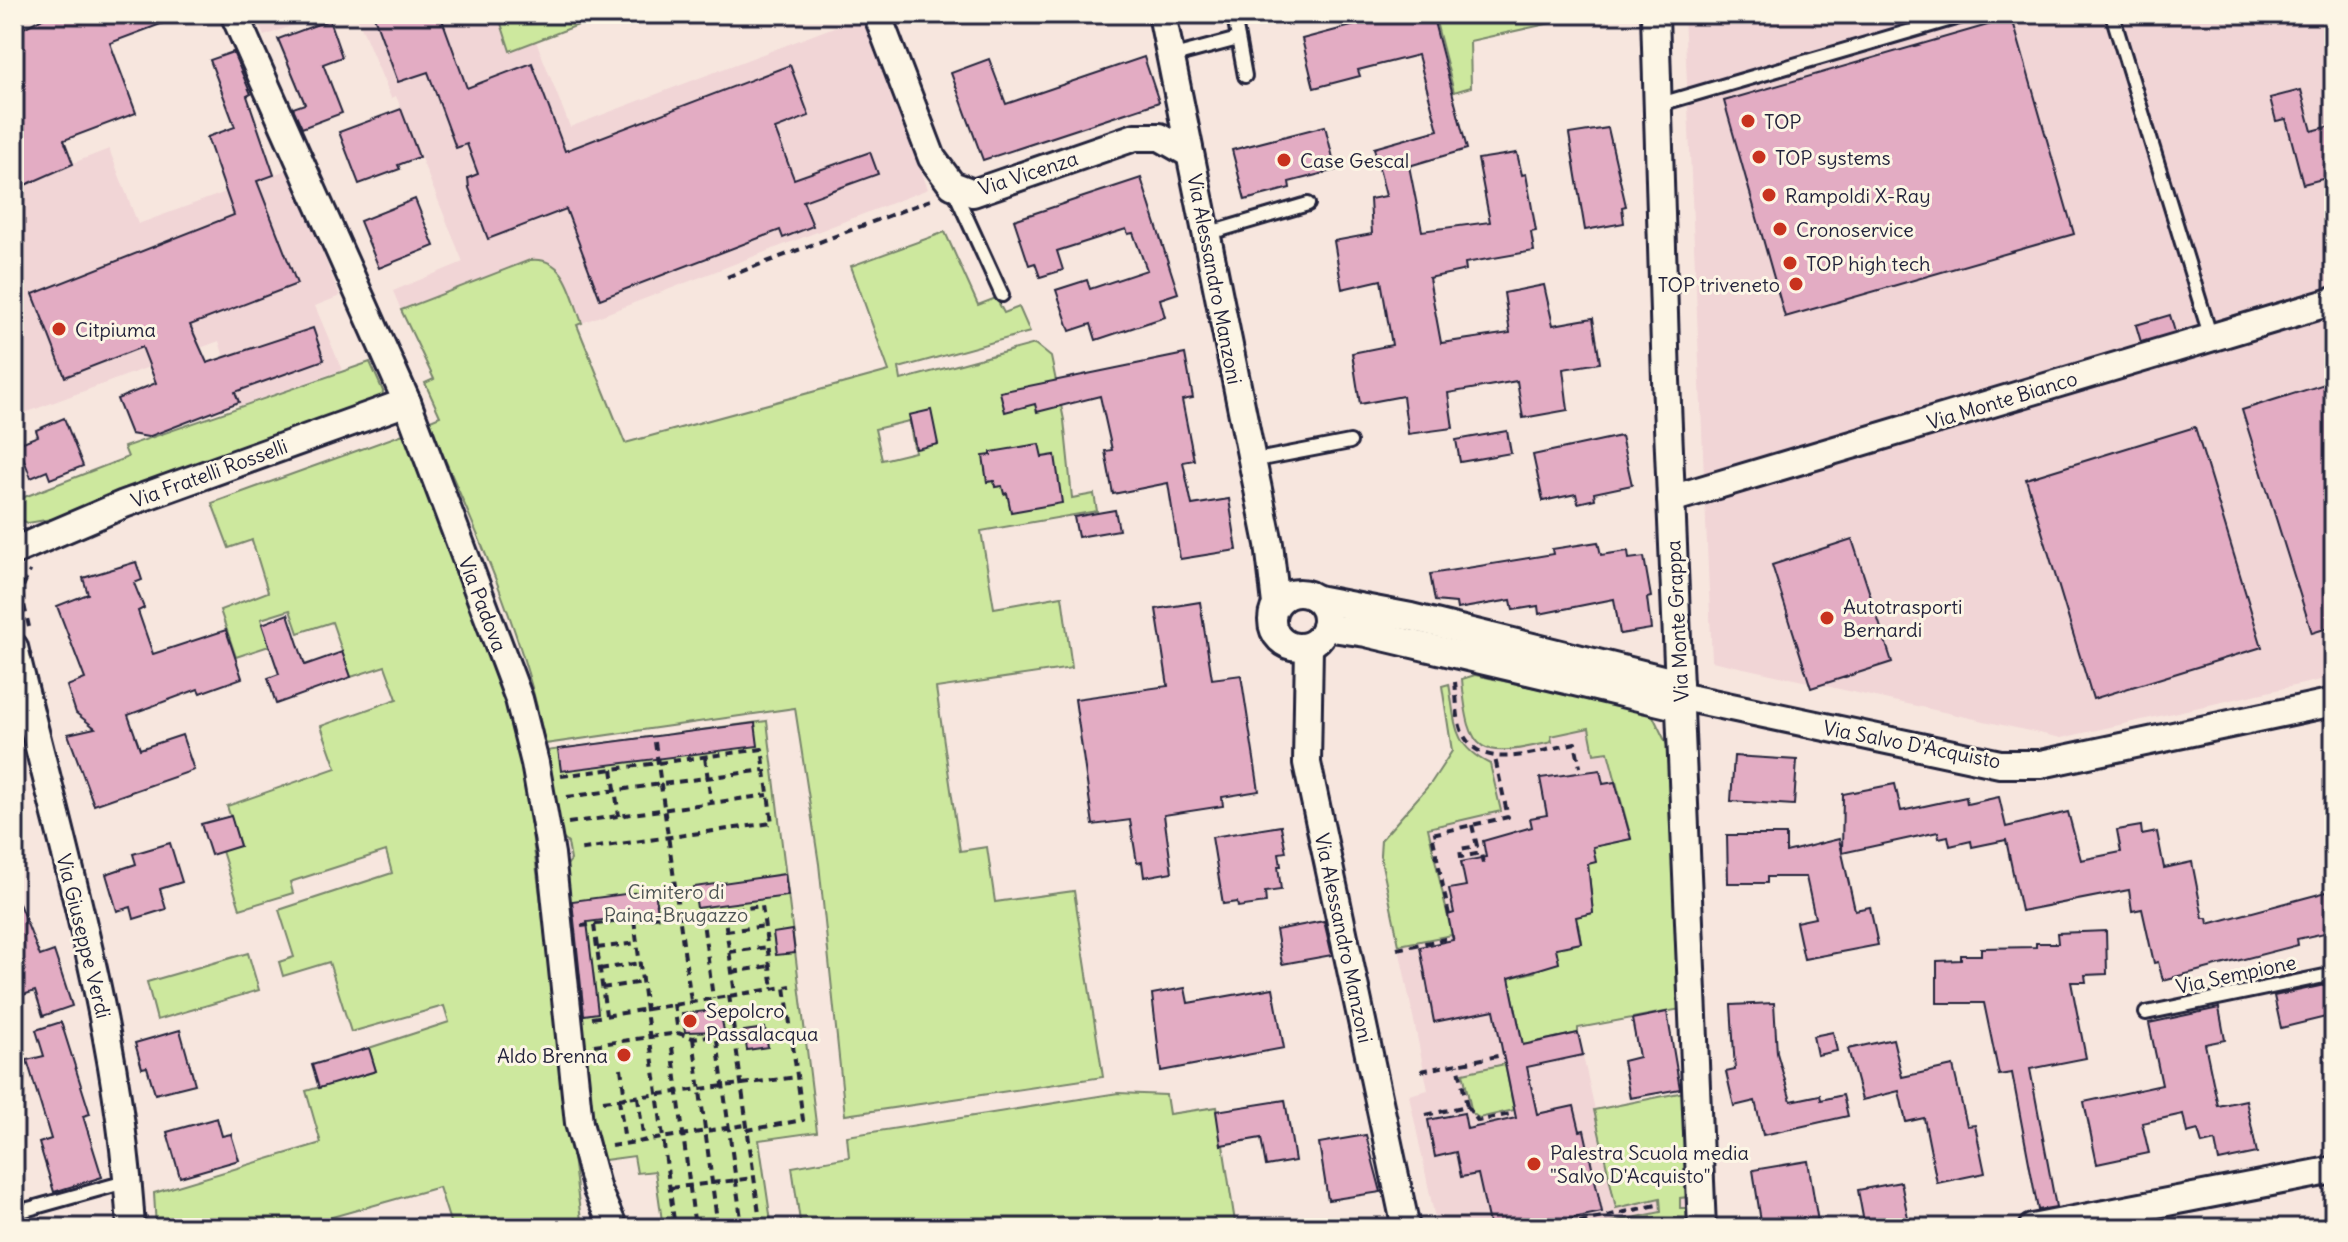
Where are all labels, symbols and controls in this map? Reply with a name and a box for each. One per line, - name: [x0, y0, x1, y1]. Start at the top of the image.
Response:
- place label: TOP: [1764, 109, 1801, 134]
- marker: TOP: [1739, 112, 1757, 130]
- street label: Via Vicenza: [975, 145, 1081, 201]
- place label: TOP systems: [1775, 145, 1891, 170]
- place label: Case Gescal: [1300, 148, 1409, 173]
- marker: TOP systems: [1750, 148, 1768, 166]
- marker: Case Gescal: [1275, 151, 1293, 169]
- street label: Via Alessandro Manzoni: [1182, 172, 1248, 386]
- place label: Rampoldi X-Ray: [1785, 183, 1931, 208]
- marker: Rampoldi X-Ray: [1760, 186, 1778, 204]
- place label: Cronoservice: [1796, 217, 1914, 242]
- marker: Cronoservice: [1771, 220, 1789, 238]
- place label: TOP high tech: [1806, 251, 1931, 276]
- marker: TOP high tech: [1781, 254, 1799, 272]
- place label: TOP triveneto: [1658, 272, 1780, 297]
- marker: TOP triveneto: [1787, 275, 1805, 293]
- place label: Citpiuma: [75, 317, 156, 342]
- marker: Citpiuma: [50, 320, 68, 338]
- street label: Via Monte Bianco: [1924, 365, 2080, 435]
- street label: Via Fratelli Rosselli: [127, 433, 291, 513]
- street label: Via Monte Grappa: [1660, 539, 1694, 703]
- street label: Via Padova: [453, 553, 513, 655]
- place label: Autotrasporti Bernardi: [1843, 594, 1963, 642]
- marker: Autotrasporti Bernardi: [1818, 609, 1836, 627]
- street label: Via Salvo D'Acquisto: [1821, 715, 2003, 773]
- street label: Via Alessandro Manzoni: [1310, 831, 1378, 1045]
- street label: Via Giuseppe Verdi: [51, 851, 117, 1021]
- park label: Cimitero di Paina-Brugazzo: [604, 879, 748, 927]
- street label: Via Sempione: [2174, 949, 2298, 999]
- place label: Sepolcro Passalacqua: [706, 998, 818, 1046]
- marker: Sepolcro Passalacqua: [681, 1012, 699, 1030]
- place label: Aldo Brenna: [497, 1043, 608, 1068]
- marker: Aldo Brenna: [615, 1046, 633, 1064]
- place label: Palestra Scuola media "Salvo D'Acquisto": [1550, 1140, 1749, 1188]
- marker: Palestra Scuola media "Salvo D'Acquisto": [1525, 1155, 1543, 1173]

